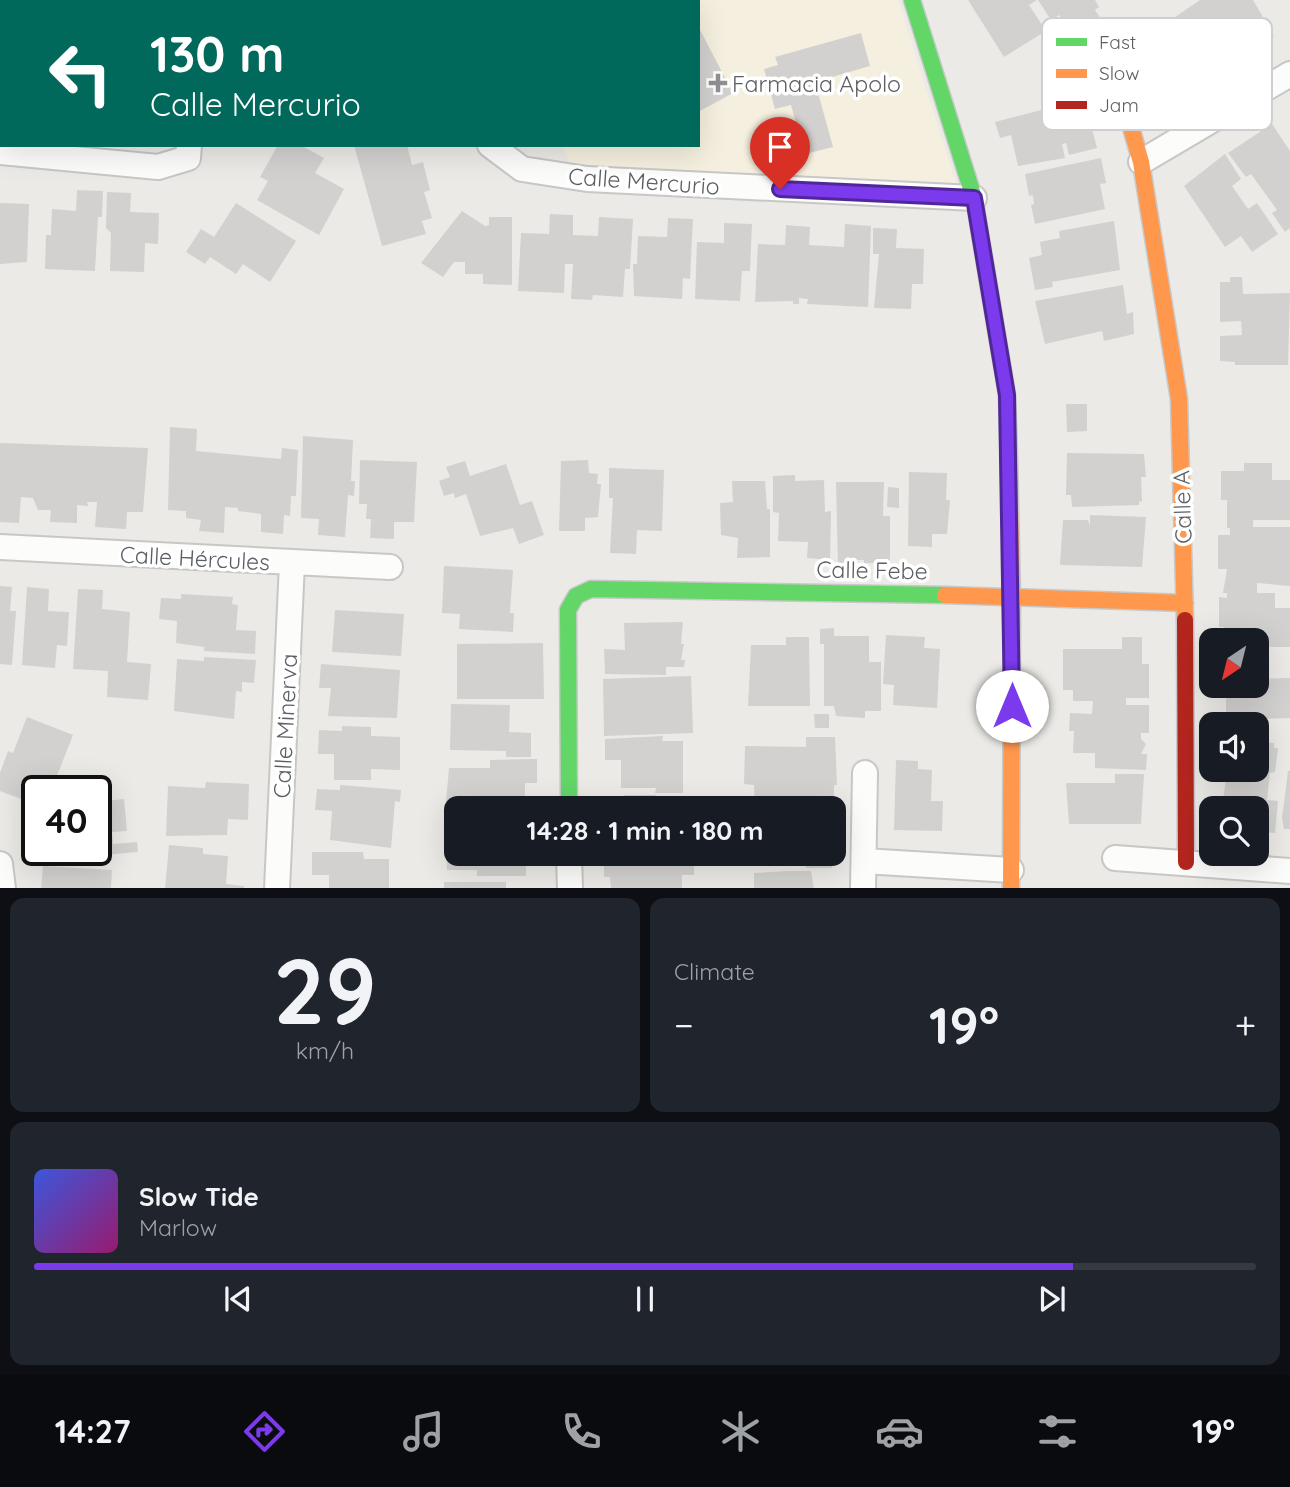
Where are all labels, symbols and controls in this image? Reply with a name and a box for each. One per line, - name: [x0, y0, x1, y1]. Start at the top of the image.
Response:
- legend: [1042, 18, 1272, 130]
- text: 130 m: [150, 23, 284, 84]
- icon: left: [35, 28, 126, 119]
- text: Fast: [1099, 30, 1136, 54]
- text: Slow: [1099, 61, 1140, 85]
- place label: Farmacia Apolo: [732, 69, 901, 98]
- marker: Farmacia Apolo: [710, 75, 726, 91]
- text: Calle Mercurio: [150, 84, 361, 124]
- text: Jam: [1099, 93, 1139, 117]
- pin: [750, 117, 810, 189]
- icon: arrive: [761, 128, 799, 166]
- street label: Calle Mercurio: [567, 161, 721, 201]
- street label: Calle A: [1166, 470, 1198, 544]
- street label: Calle Hércules: [119, 540, 271, 576]
- street label: Calle Febe: [816, 555, 928, 585]
- north arrow: [1199, 628, 1269, 698]
- map controls: [1199, 628, 1269, 866]
- street label: Calle Minerva: [267, 653, 303, 799]
- position arrow: [975, 669, 1049, 743]
- button: sound: [1199, 712, 1269, 782]
- speed limit sign: 40: [21, 775, 112, 866]
- button: search: [1199, 796, 1269, 866]
- text: 14:28 · 1 min · 180 m: [527, 814, 763, 847]
- text: 29: [273, 933, 377, 1047]
- text: Climate: [674, 957, 755, 986]
- text: 19°: [929, 992, 999, 1057]
- text: −: [674, 1001, 694, 1049]
- text: +: [1235, 1001, 1256, 1049]
- text: km/h: [296, 1036, 354, 1065]
- text: Slow Tide: [139, 1180, 259, 1213]
- text: Marlow: [139, 1213, 217, 1242]
- icon: previous: [219, 1280, 257, 1318]
- icon: pause: [626, 1280, 664, 1318]
- icon: next: [1033, 1280, 1071, 1318]
- icon: directions: [240, 1407, 289, 1456]
- icon: music: [399, 1407, 448, 1456]
- icon: phone: [557, 1407, 606, 1456]
- icon: climate: [716, 1407, 765, 1456]
- icon: car: [875, 1407, 924, 1456]
- icon: filters: [1033, 1407, 1082, 1456]
- text: 14:27: [55, 1411, 131, 1451]
- text: 19°: [1192, 1411, 1235, 1451]

